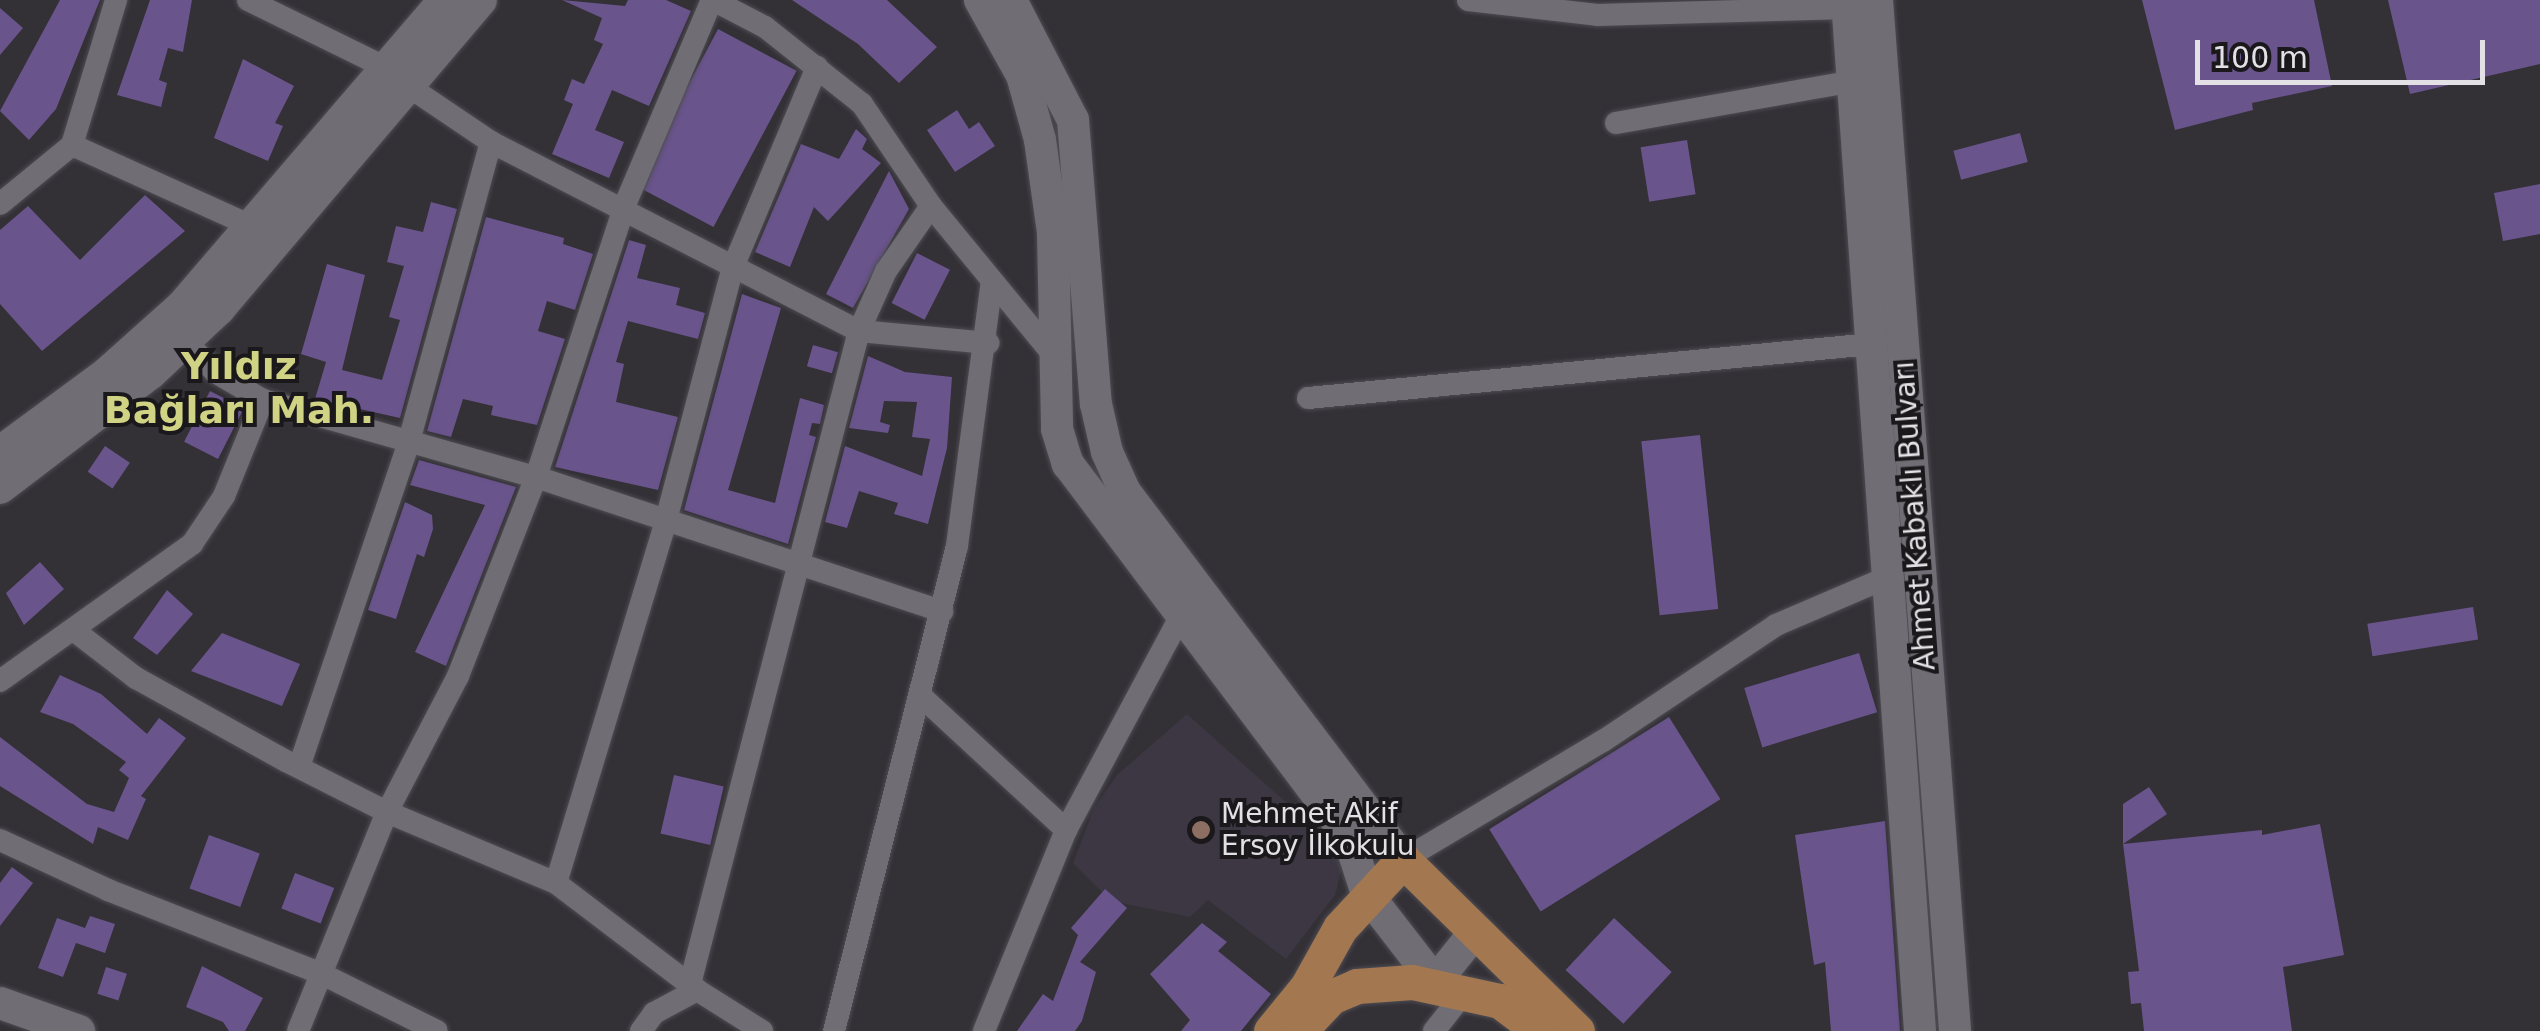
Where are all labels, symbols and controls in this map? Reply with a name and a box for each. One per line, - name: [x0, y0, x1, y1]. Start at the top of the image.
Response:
- scale bar: [2200, 20, 2490, 82]
- text: 100 m: [2212, 40, 2308, 75]
- district label: Yıldız Bağları Mah.: [104, 344, 374, 434]
- street label: Ahmet Kabaklı Bulvarı: [1887, 360, 1943, 672]
- place label: Mehmet Akif Ersoy İlkokulu: [1221, 797, 1414, 863]
- marker: Mehmet Akif Ersoy İlkokulu: [1190, 819, 1212, 841]

